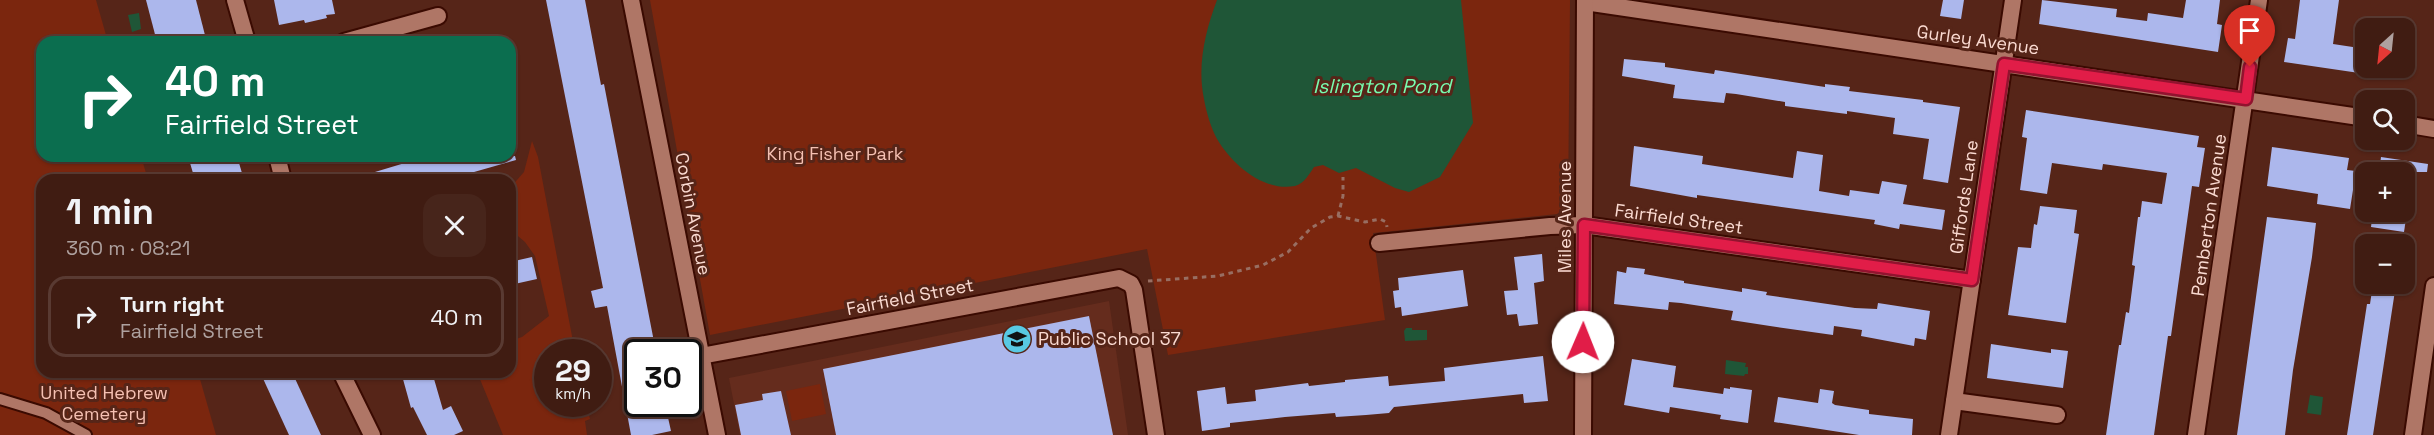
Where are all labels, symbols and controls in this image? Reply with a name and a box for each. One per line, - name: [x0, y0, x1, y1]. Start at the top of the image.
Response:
- pin: [2224, 5, 2275, 67]
- icon: arrive: [2233, 14, 2266, 47]
- north arrow: [2355, 18, 2415, 78]
- map controls: [2355, 18, 2415, 294]
- street label: Gurley Avenue: [1915, 20, 2041, 60]
- text: 40 m: [165, 55, 265, 108]
- icon: right: [66, 60, 144, 138]
- water label: Islington Pond: [1313, 73, 1453, 99]
- button: search: [2355, 90, 2415, 150]
- text: Fairfield Street: [165, 107, 359, 142]
- street label: Pemberton Avenue: [2186, 132, 2231, 298]
- street label: Giffords Lane: [1944, 139, 1983, 255]
- park label: King Fisher Park: [767, 142, 904, 165]
- street label: Corbin Avenue: [670, 151, 717, 277]
- street label: Miles Avenue: [1553, 161, 1576, 273]
- button: +: [2355, 162, 2415, 222]
- text: 1 min: [66, 189, 154, 235]
- button: close: [423, 194, 486, 257]
- street label: Fairfield Street: [1613, 198, 1745, 239]
- button: −: [2355, 234, 2415, 294]
- text: 360 m · 08:21: [66, 235, 190, 261]
- street label: Fairfield Street: [844, 273, 976, 320]
- text: Turn right: [120, 290, 225, 318]
- icon: right: [69, 300, 102, 333]
- text: 40 m: [431, 303, 483, 331]
- position arrow: [1551, 310, 1615, 374]
- text: Fairfield Street: [120, 318, 264, 344]
- school or university icon: Public School 37: [1001, 323, 1033, 355]
- place label: Public School 37: [1038, 327, 1181, 350]
- speed limit sign: 30: [624, 339, 702, 417]
- text: 29: [555, 351, 591, 390]
- park label: United Hebrew Cemetery: [40, 381, 168, 425]
- text: km/h: [555, 384, 591, 403]

